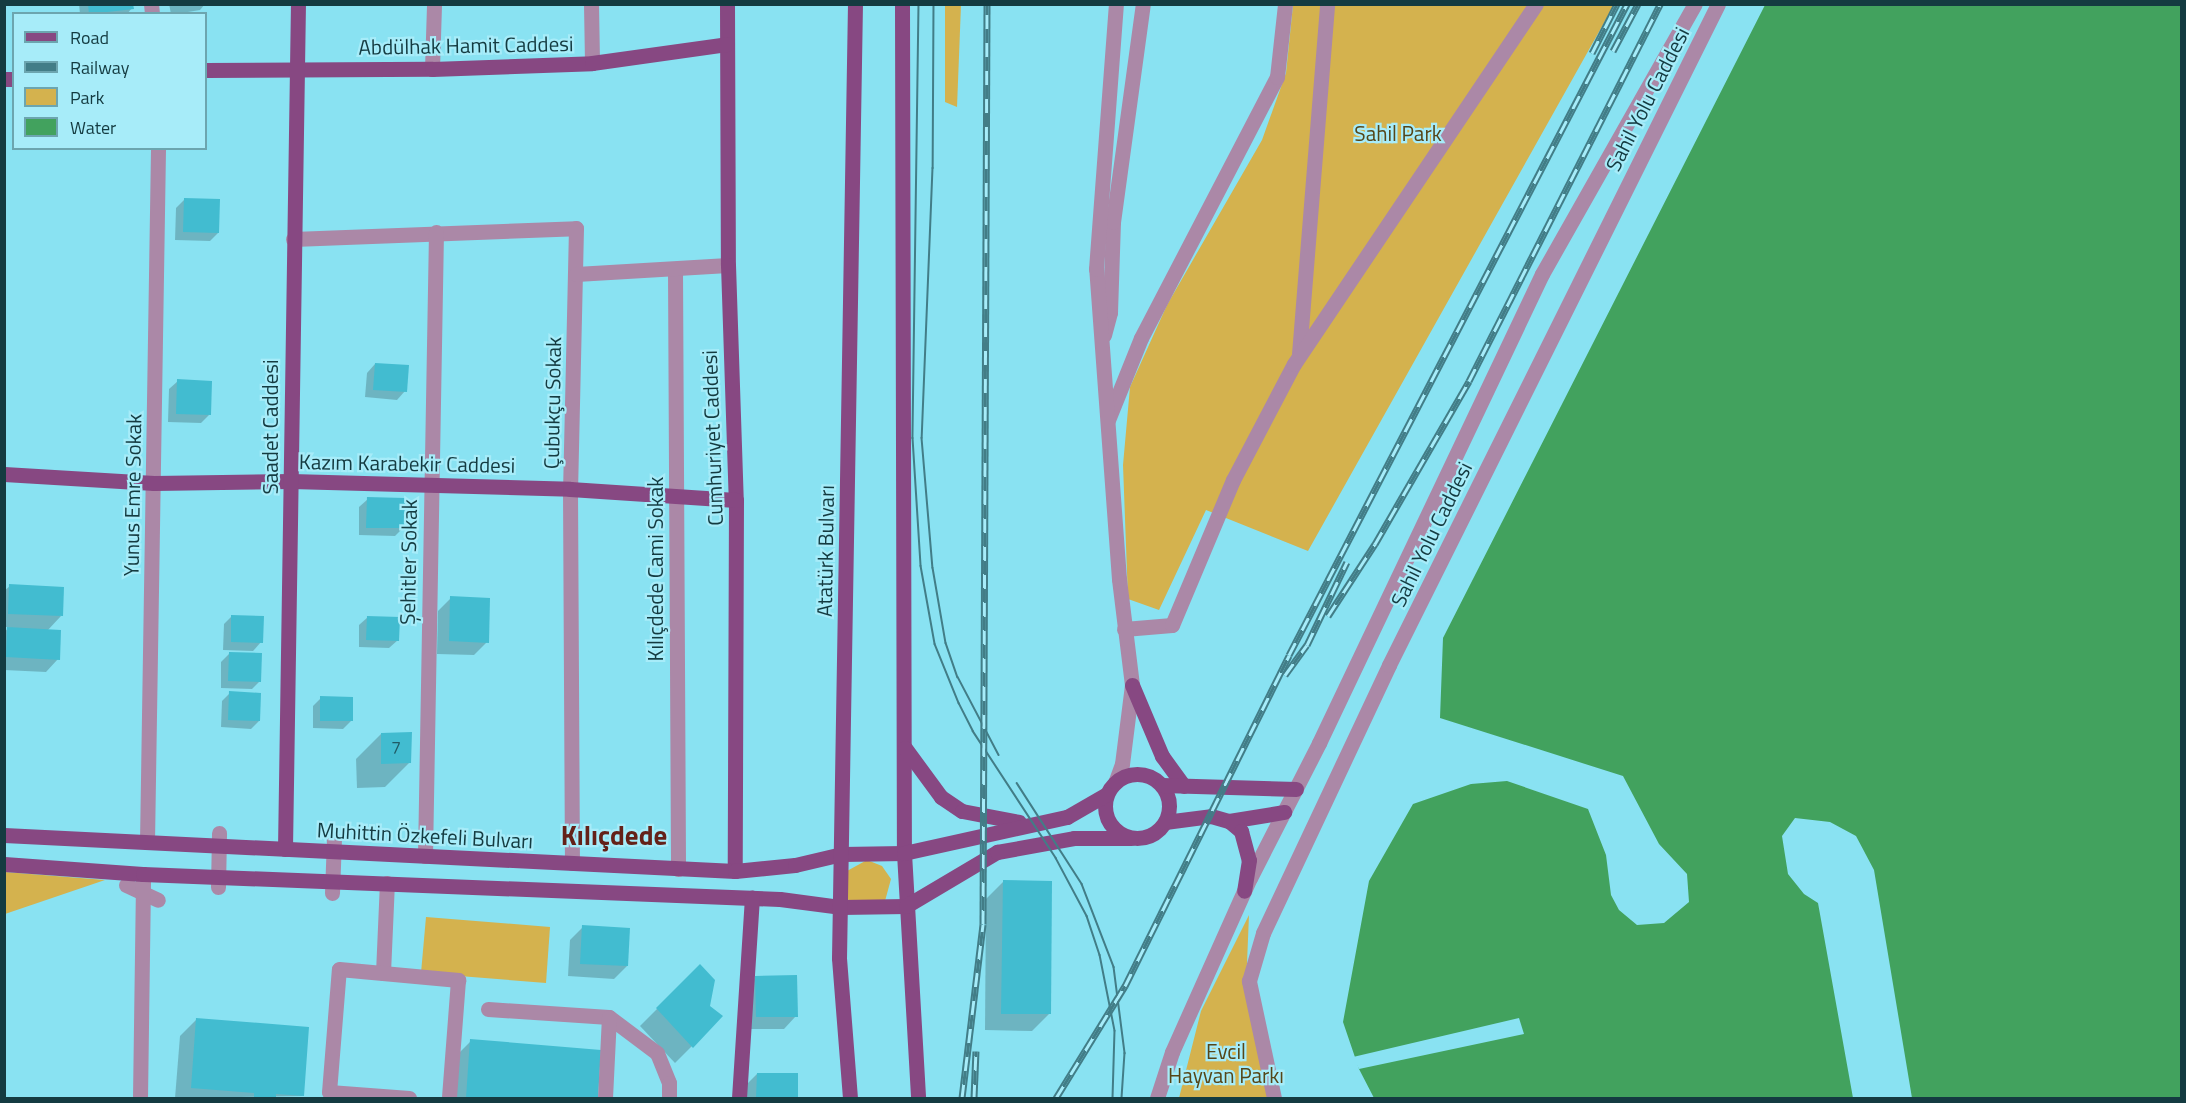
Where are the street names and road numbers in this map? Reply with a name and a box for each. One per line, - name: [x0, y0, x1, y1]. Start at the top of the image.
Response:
- street label: Sahil Yolu Caddesi: [1600, 23, 1694, 175]
- street label: Abdülhak Hamit Caddesi: [358, 31, 574, 59]
- street label: Çubukçu Sokak: [538, 337, 566, 469]
- street label: Cumhuriyet Caddesi: [696, 350, 728, 526]
- street label: Saadet Caddesi: [257, 359, 283, 495]
- street label: Yunus Emre Sokak: [118, 414, 146, 576]
- street label: Kazım Karabekir Caddesi: [299, 449, 515, 477]
- street label: Sahil Yolu Caddesi: [1385, 458, 1477, 610]
- street label: Kılıçdede Cami Sokak: [642, 477, 668, 661]
- street label: Atatürk Bulvarı: [811, 485, 839, 617]
- street label: Şehitler Sokak: [394, 499, 422, 625]
- street label: Muhittin Özkefeli Bulvarı: [316, 817, 534, 853]

